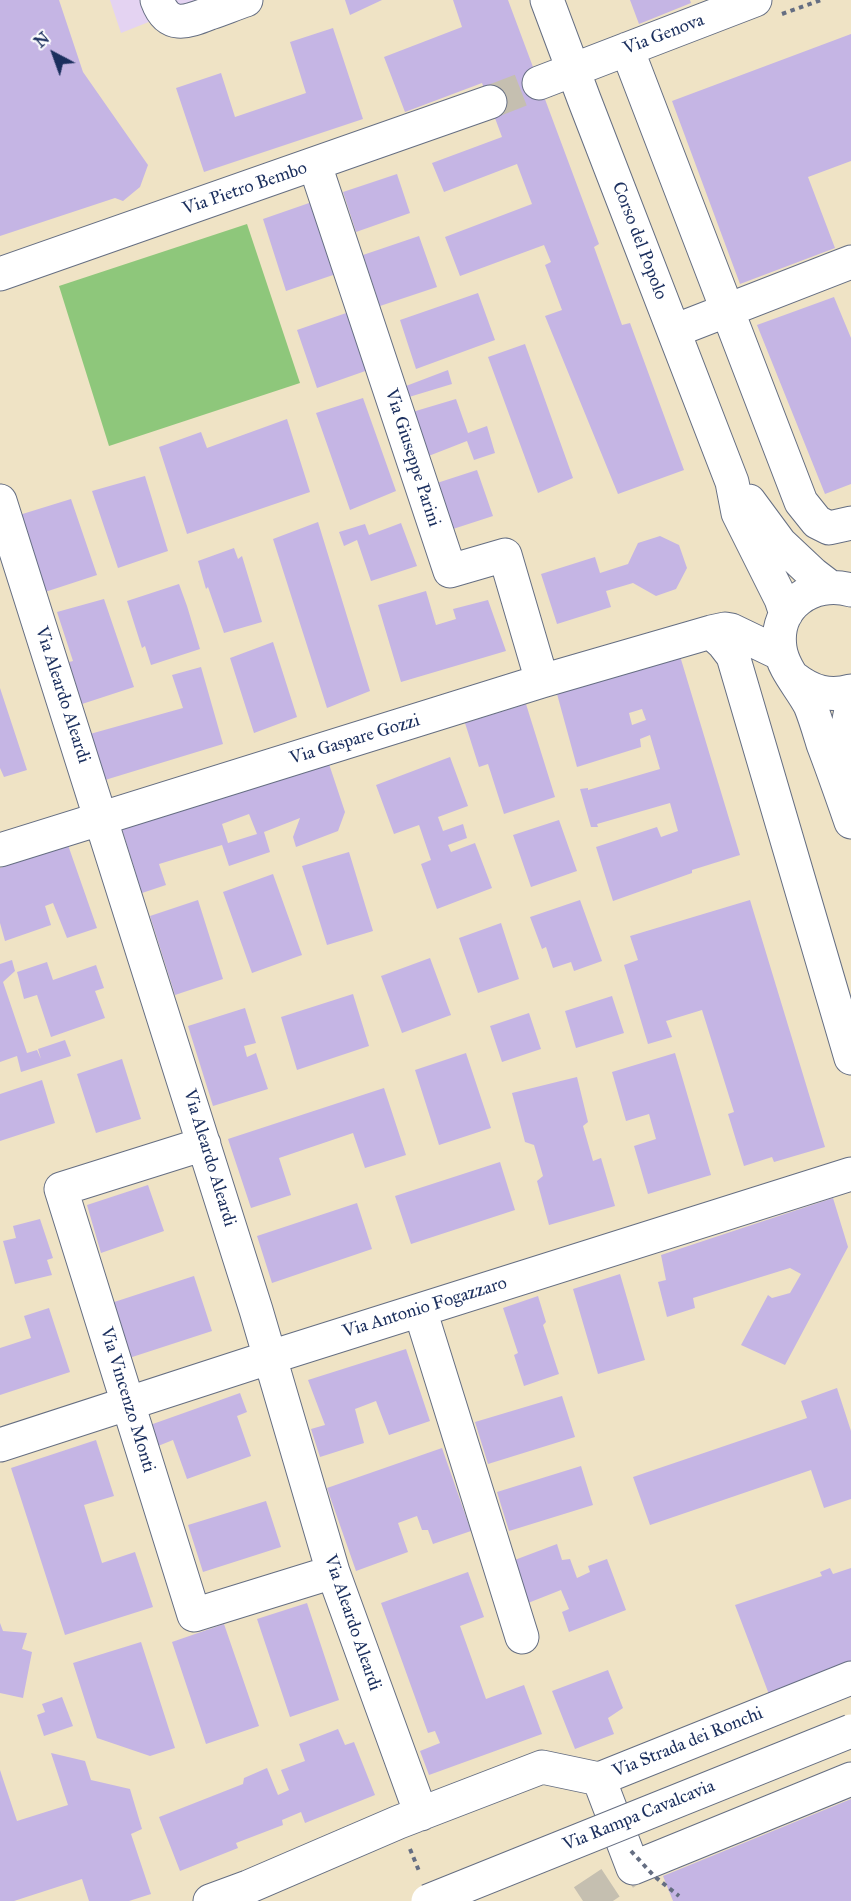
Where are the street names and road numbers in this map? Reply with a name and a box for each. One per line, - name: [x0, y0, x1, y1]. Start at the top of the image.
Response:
- street label: Via Genova: [621, 10, 707, 60]
- street label: Via Pietro Bembo: [180, 158, 310, 220]
- street label: Corso del Popolo: [607, 179, 671, 303]
- street label: Via Giuseppe Parini: [379, 386, 445, 530]
- street label: Via Aleardo Aleardi: [30, 624, 94, 766]
- street label: Via Gaspare Gozzi: [287, 710, 423, 770]
- street label: Via Aleardo Aleardi: [178, 1087, 240, 1229]
- street label: Via Antonio Fogazzaro: [340, 1273, 510, 1343]
- street label: Via Vincenzo Monti: [95, 1325, 159, 1475]
- street label: Via Aleardo Aleardi: [319, 1552, 385, 1694]
- street label: Via Strada dei Ronchi: [610, 1703, 766, 1783]
- street label: Via Rampa Cavalcavia: [560, 1776, 718, 1856]

